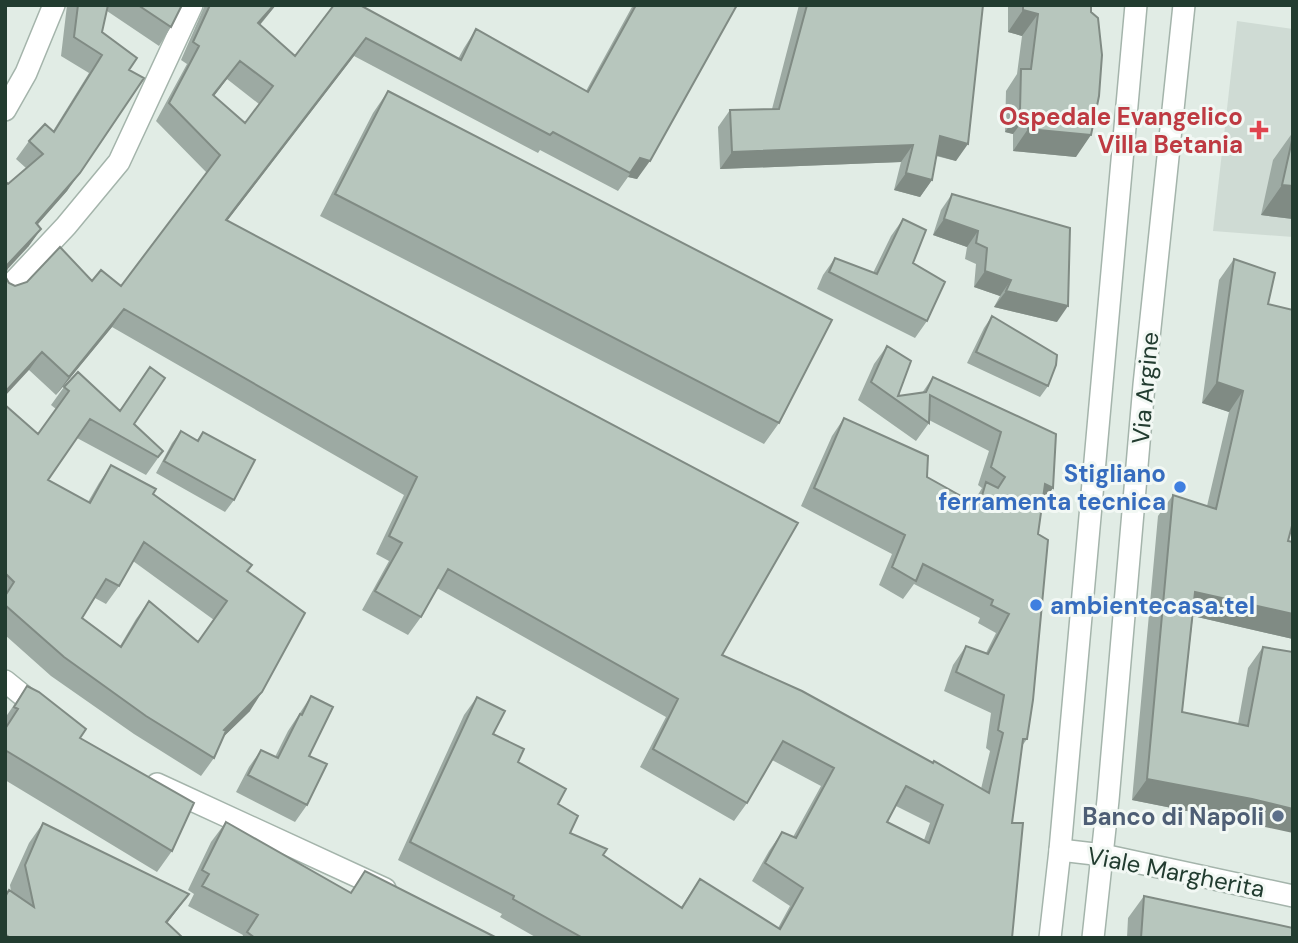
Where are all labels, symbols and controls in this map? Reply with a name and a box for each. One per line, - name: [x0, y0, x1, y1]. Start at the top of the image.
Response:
- place label: Ospedale Evangelico Villa Betania: [999, 101, 1243, 160]
- marker: Ospedale Evangelico Villa Betania: [1249, 120, 1269, 140]
- street label: Via Argine: [1125, 331, 1165, 445]
- place label: Stigliano ferramenta tecnica: [938, 458, 1166, 517]
- marker: Stigliano ferramenta tecnica: [1172, 479, 1188, 495]
- place label: ambientecasa.tel: [1050, 590, 1255, 621]
- marker: ambientecasa.tel: [1028, 597, 1044, 613]
- place label: Banco di Napoli: [1082, 801, 1264, 832]
- marker: Banco di Napoli: [1270, 808, 1286, 824]
- street label: Viale Margherita: [1085, 840, 1267, 904]

